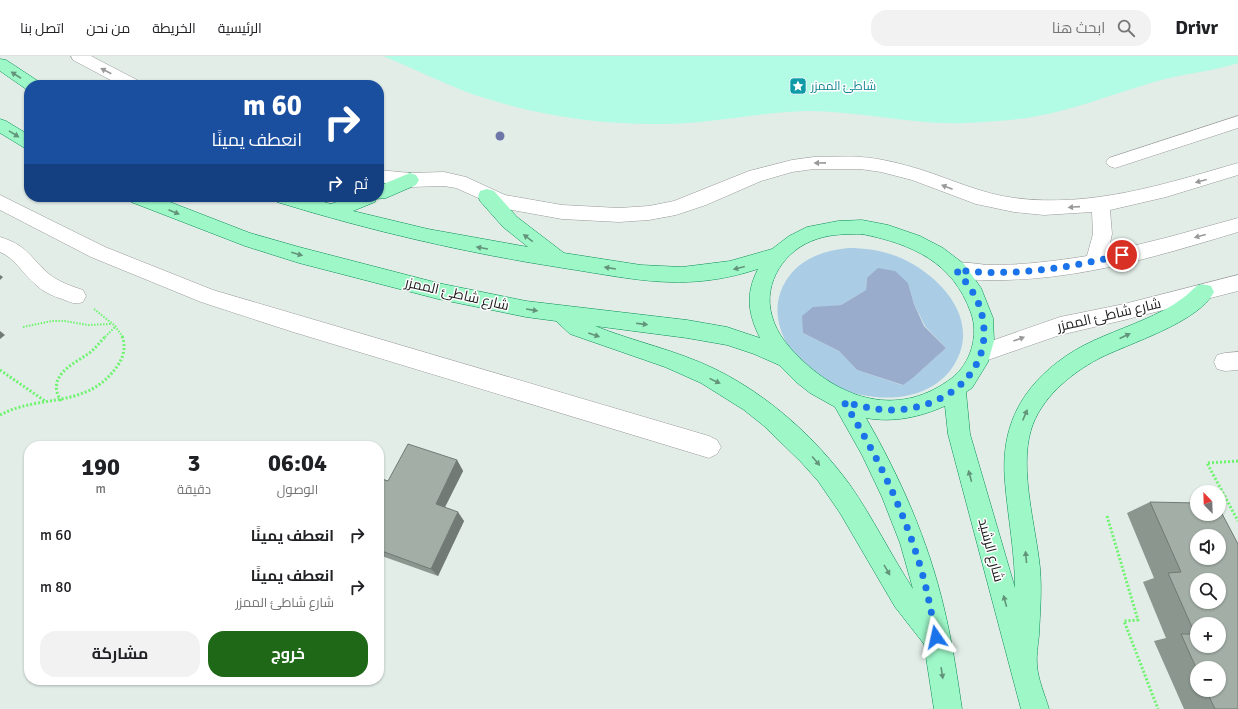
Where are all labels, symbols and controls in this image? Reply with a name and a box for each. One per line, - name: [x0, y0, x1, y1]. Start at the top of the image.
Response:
- search box: [871, 10, 1151, 46]
- text: Drivr: [1175, 16, 1218, 40]
- icon: search: [1115, 17, 1137, 39]
- text: ابحث هنا: [1052, 19, 1105, 37]
- text: اتصل بنا: [20, 20, 64, 37]
- text: من نحن: [86, 20, 130, 37]
- text: الخريطة: [152, 20, 196, 37]
- text: الرئيسية: [218, 20, 262, 37]
- one-way arrow: [100, 68, 112, 74]
- one-way arrow: [10, 71, 22, 78]
- place icon: شاطئ الممزر: [788, 76, 808, 96]
- place label: شاطئ الممزر: [810, 79, 876, 94]
- text: 60 m: [243, 89, 302, 123]
- icon: right: [316, 96, 368, 148]
- text: انعطف يمينًا: [212, 129, 302, 151]
- one-way arrow: [9, 130, 20, 138]
- one-way arrow: [814, 159, 826, 166]
- icon: right: [324, 172, 346, 194]
- text: ثم: [354, 175, 368, 193]
- one-way arrow: [1195, 178, 1207, 184]
- one-way arrow: [940, 183, 952, 189]
- one-way arrow: [1068, 204, 1080, 211]
- one-way arrow: [169, 209, 180, 215]
- one-way arrow: [1194, 233, 1206, 239]
- one-way arrow: [522, 234, 533, 242]
- pin: [1105, 238, 1139, 272]
- one-way arrow: [476, 244, 488, 250]
- icon: arrive: [1111, 244, 1133, 266]
- one-way arrow: [291, 251, 303, 257]
- one-way arrow: [604, 265, 616, 271]
- one-way arrow: [733, 265, 746, 271]
- street label: شارع شاطئ الممزر: [402, 274, 511, 314]
- street label: شارع شاطئ الممزر: [1054, 295, 1163, 335]
- one-way arrow: [526, 307, 538, 313]
- one-way arrow: [636, 321, 648, 327]
- one-way arrow: [588, 332, 600, 338]
- one-way arrow: [1119, 333, 1130, 339]
- one-way arrow: [1013, 336, 1025, 342]
- one-way arrow: [709, 377, 721, 384]
- one-way arrow: [1022, 408, 1028, 420]
- text: 3: [188, 448, 200, 478]
- text: 06:04: [268, 448, 327, 478]
- text: 190: [81, 452, 120, 482]
- one-way arrow: [812, 456, 821, 467]
- one-way arrow: [967, 469, 973, 482]
- text: m: [95, 481, 106, 497]
- text: دقيقة: [177, 482, 211, 498]
- text: الوصول: [277, 482, 318, 498]
- north arrow: [1190, 485, 1226, 521]
- map controls: [1190, 485, 1226, 697]
- street label: شارع الرشيد: [974, 516, 1008, 584]
- icon: right: [346, 524, 368, 546]
- text: 60 m: [40, 526, 71, 544]
- text: انعطف يمينًا: [251, 527, 334, 545]
- button: sound: [1190, 529, 1226, 565]
- one-way arrow: [1022, 551, 1029, 563]
- one-way arrow: [883, 564, 890, 576]
- text: انعطف يمينًا: [251, 567, 334, 585]
- button: search: [1190, 573, 1226, 609]
- icon: right: [346, 576, 368, 598]
- text: 80 m: [40, 578, 71, 596]
- text: شارع شاطئ الممزر: [235, 595, 334, 611]
- one-way arrow: [1002, 595, 1008, 607]
- position arrow: [915, 616, 957, 658]
- button: +: [1190, 617, 1226, 653]
- button: مشاركة: [40, 631, 200, 677]
- button: خروج: [208, 631, 368, 677]
- button: −: [1190, 661, 1226, 697]
- one-way arrow: [939, 667, 945, 679]

